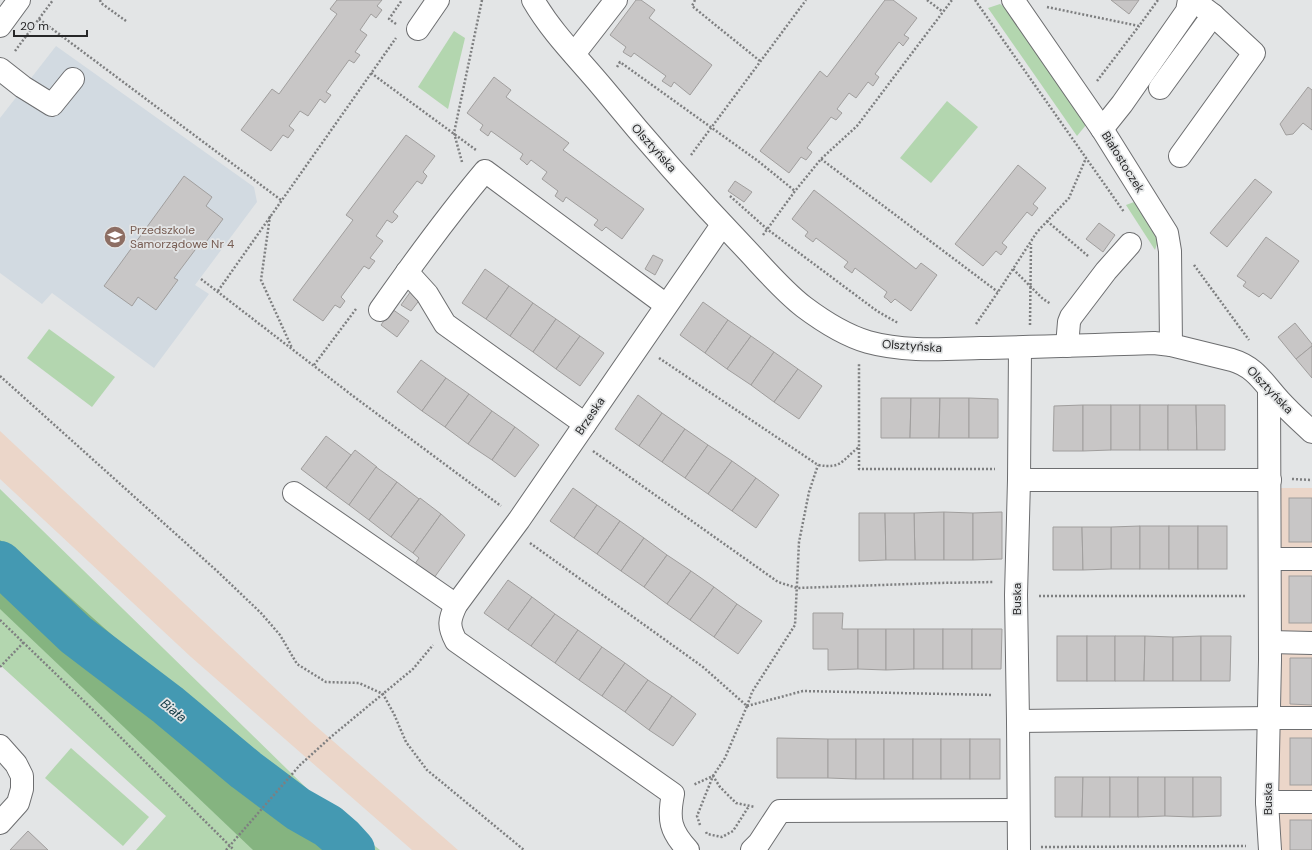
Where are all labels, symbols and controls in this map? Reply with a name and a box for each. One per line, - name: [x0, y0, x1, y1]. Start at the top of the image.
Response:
- scale bar: [14, 12, 87, 38]
- text: 20 m: [20, 18, 49, 34]
- street label: Olsztyńska: [628, 120, 680, 176]
- street label: Białostoczek: [1098, 128, 1148, 196]
- place label: Przedszkole Samorządowe Nr 4: [130, 222, 234, 252]
- school or university icon: Przedszkole Samorządowe Nr 4: [102, 224, 128, 250]
- street label: Olsztyńska: [881, 336, 943, 356]
- street label: Olsztyńska: [1243, 363, 1297, 417]
- street label: Brzeska: [571, 394, 609, 438]
- street label: Buska: [1009, 583, 1025, 615]
- water label: Biała: [157, 695, 190, 726]
- street label: Buska: [1260, 783, 1276, 815]

